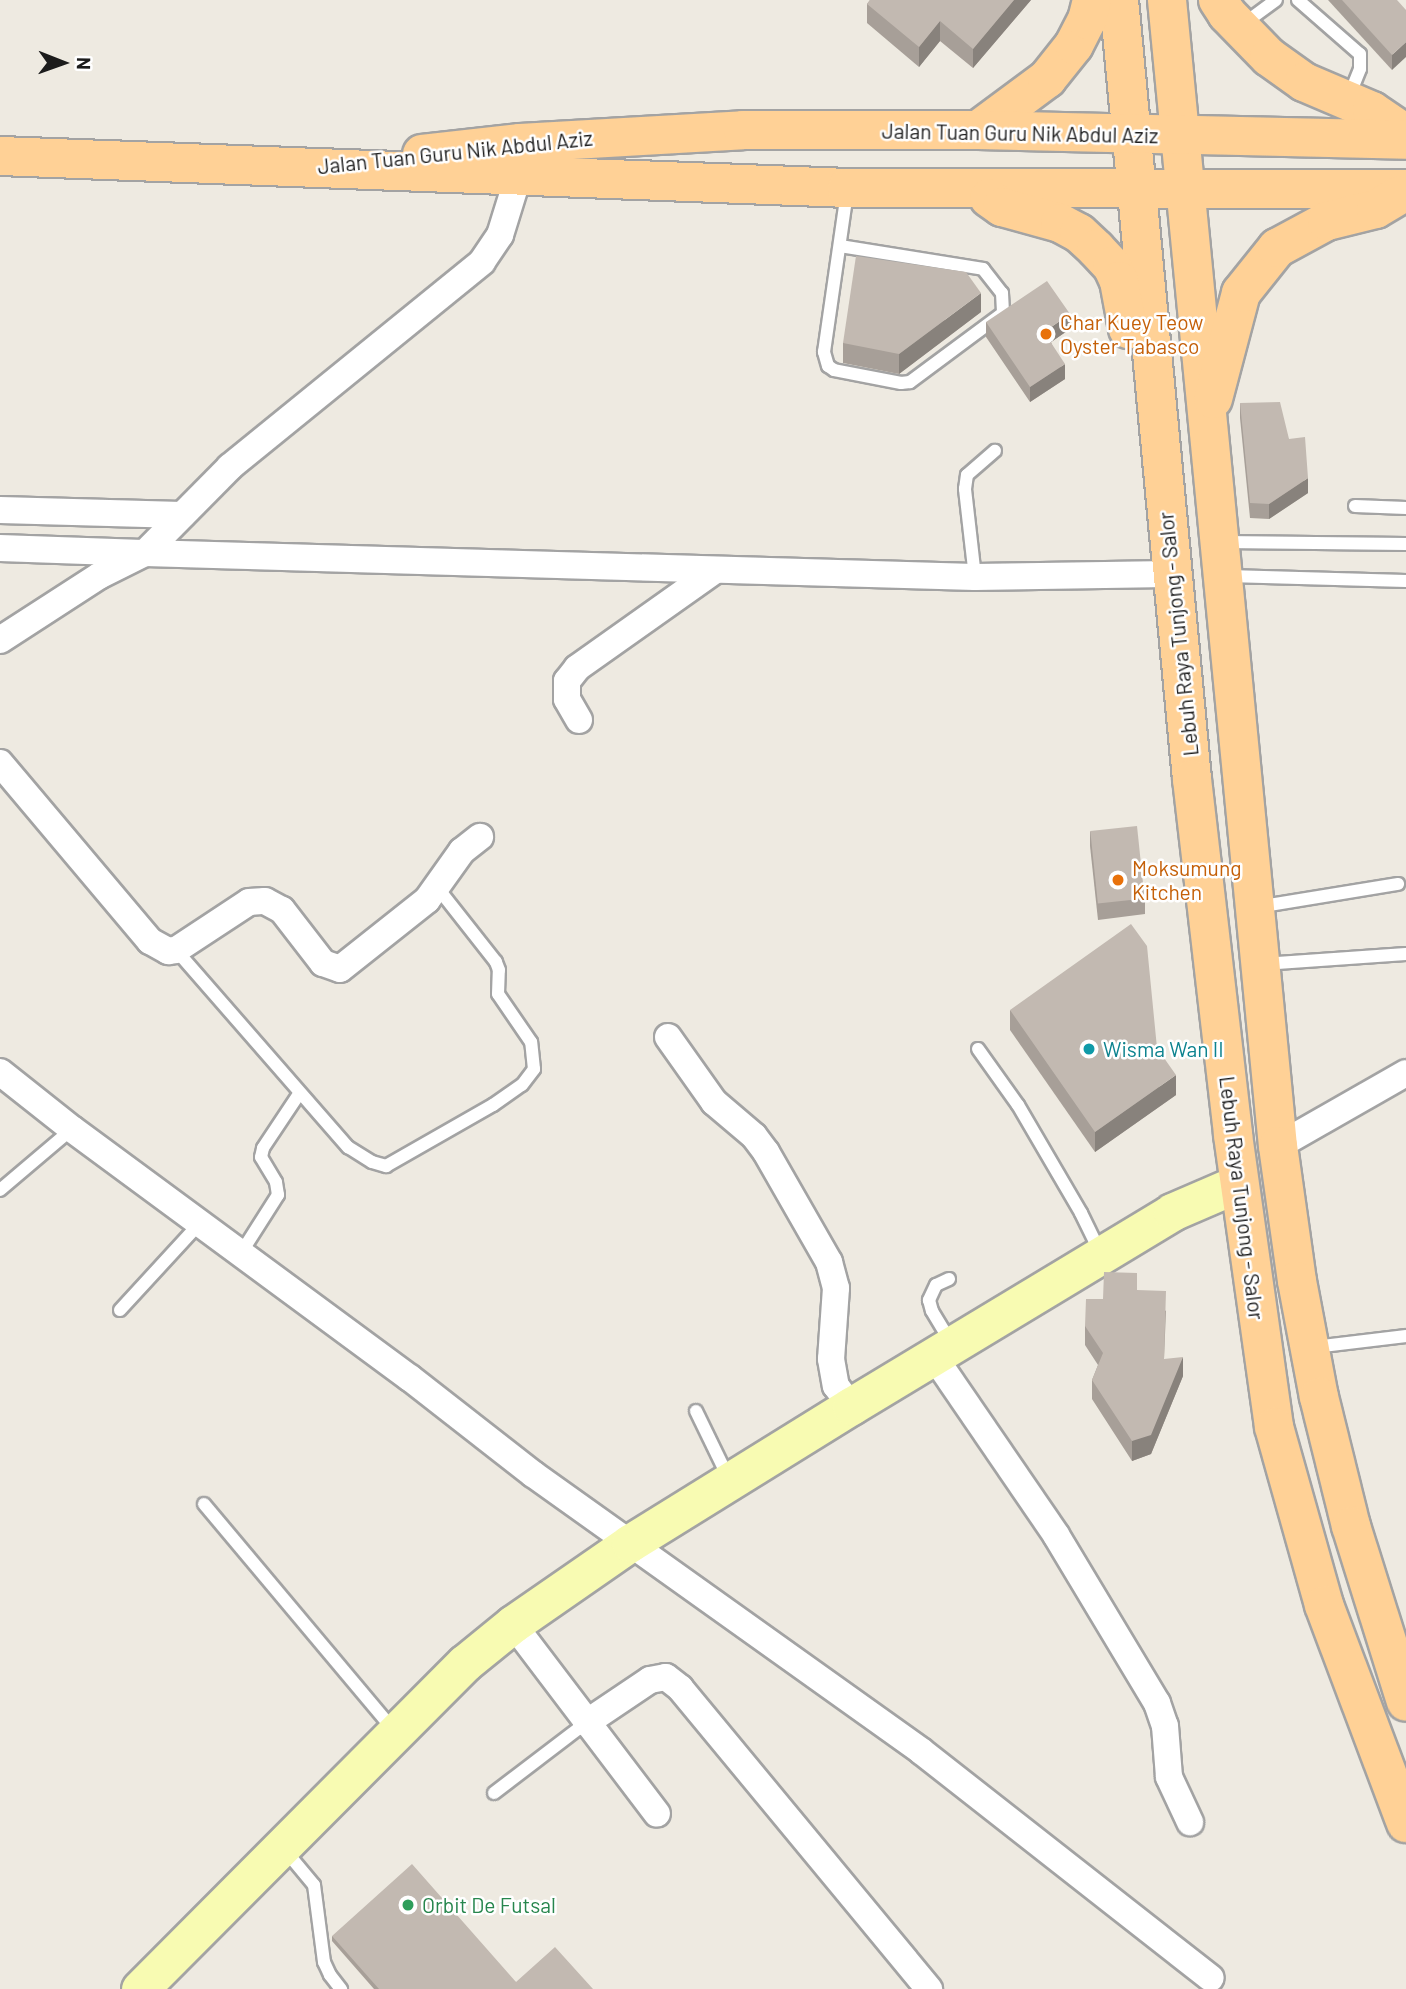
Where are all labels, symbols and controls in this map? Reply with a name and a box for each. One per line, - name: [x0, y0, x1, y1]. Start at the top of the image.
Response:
- north arrow: [28, 28, 98, 98]
- text: N: [73, 57, 96, 70]
- street label: Jalan Tuan Guru Nik Abdul Aziz: [882, 118, 1158, 148]
- street label: Jalan Tuan Guru Nik Abdul Aziz: [316, 125, 594, 179]
- place label: Char Kuey Teow Oyster Tabasco: [1060, 309, 1203, 359]
- marker: Char Kuey Teow Oyster Tabasco: [1038, 326, 1054, 342]
- street label: Lebuh Raya Tunjong - Salor: [1153, 511, 1203, 757]
- place label: Moksumung Kitchen: [1132, 855, 1241, 905]
- marker: Moksumung Kitchen: [1110, 872, 1126, 888]
- place label: Wisma Wan II: [1103, 1036, 1224, 1062]
- marker: Wisma Wan II: [1081, 1041, 1097, 1057]
- street label: Lebuh Raya Tunjong - Salor: [1215, 1075, 1269, 1321]
- place label: Orbit De Futsal: [422, 1892, 556, 1918]
- marker: Orbit De Futsal: [400, 1897, 416, 1913]

